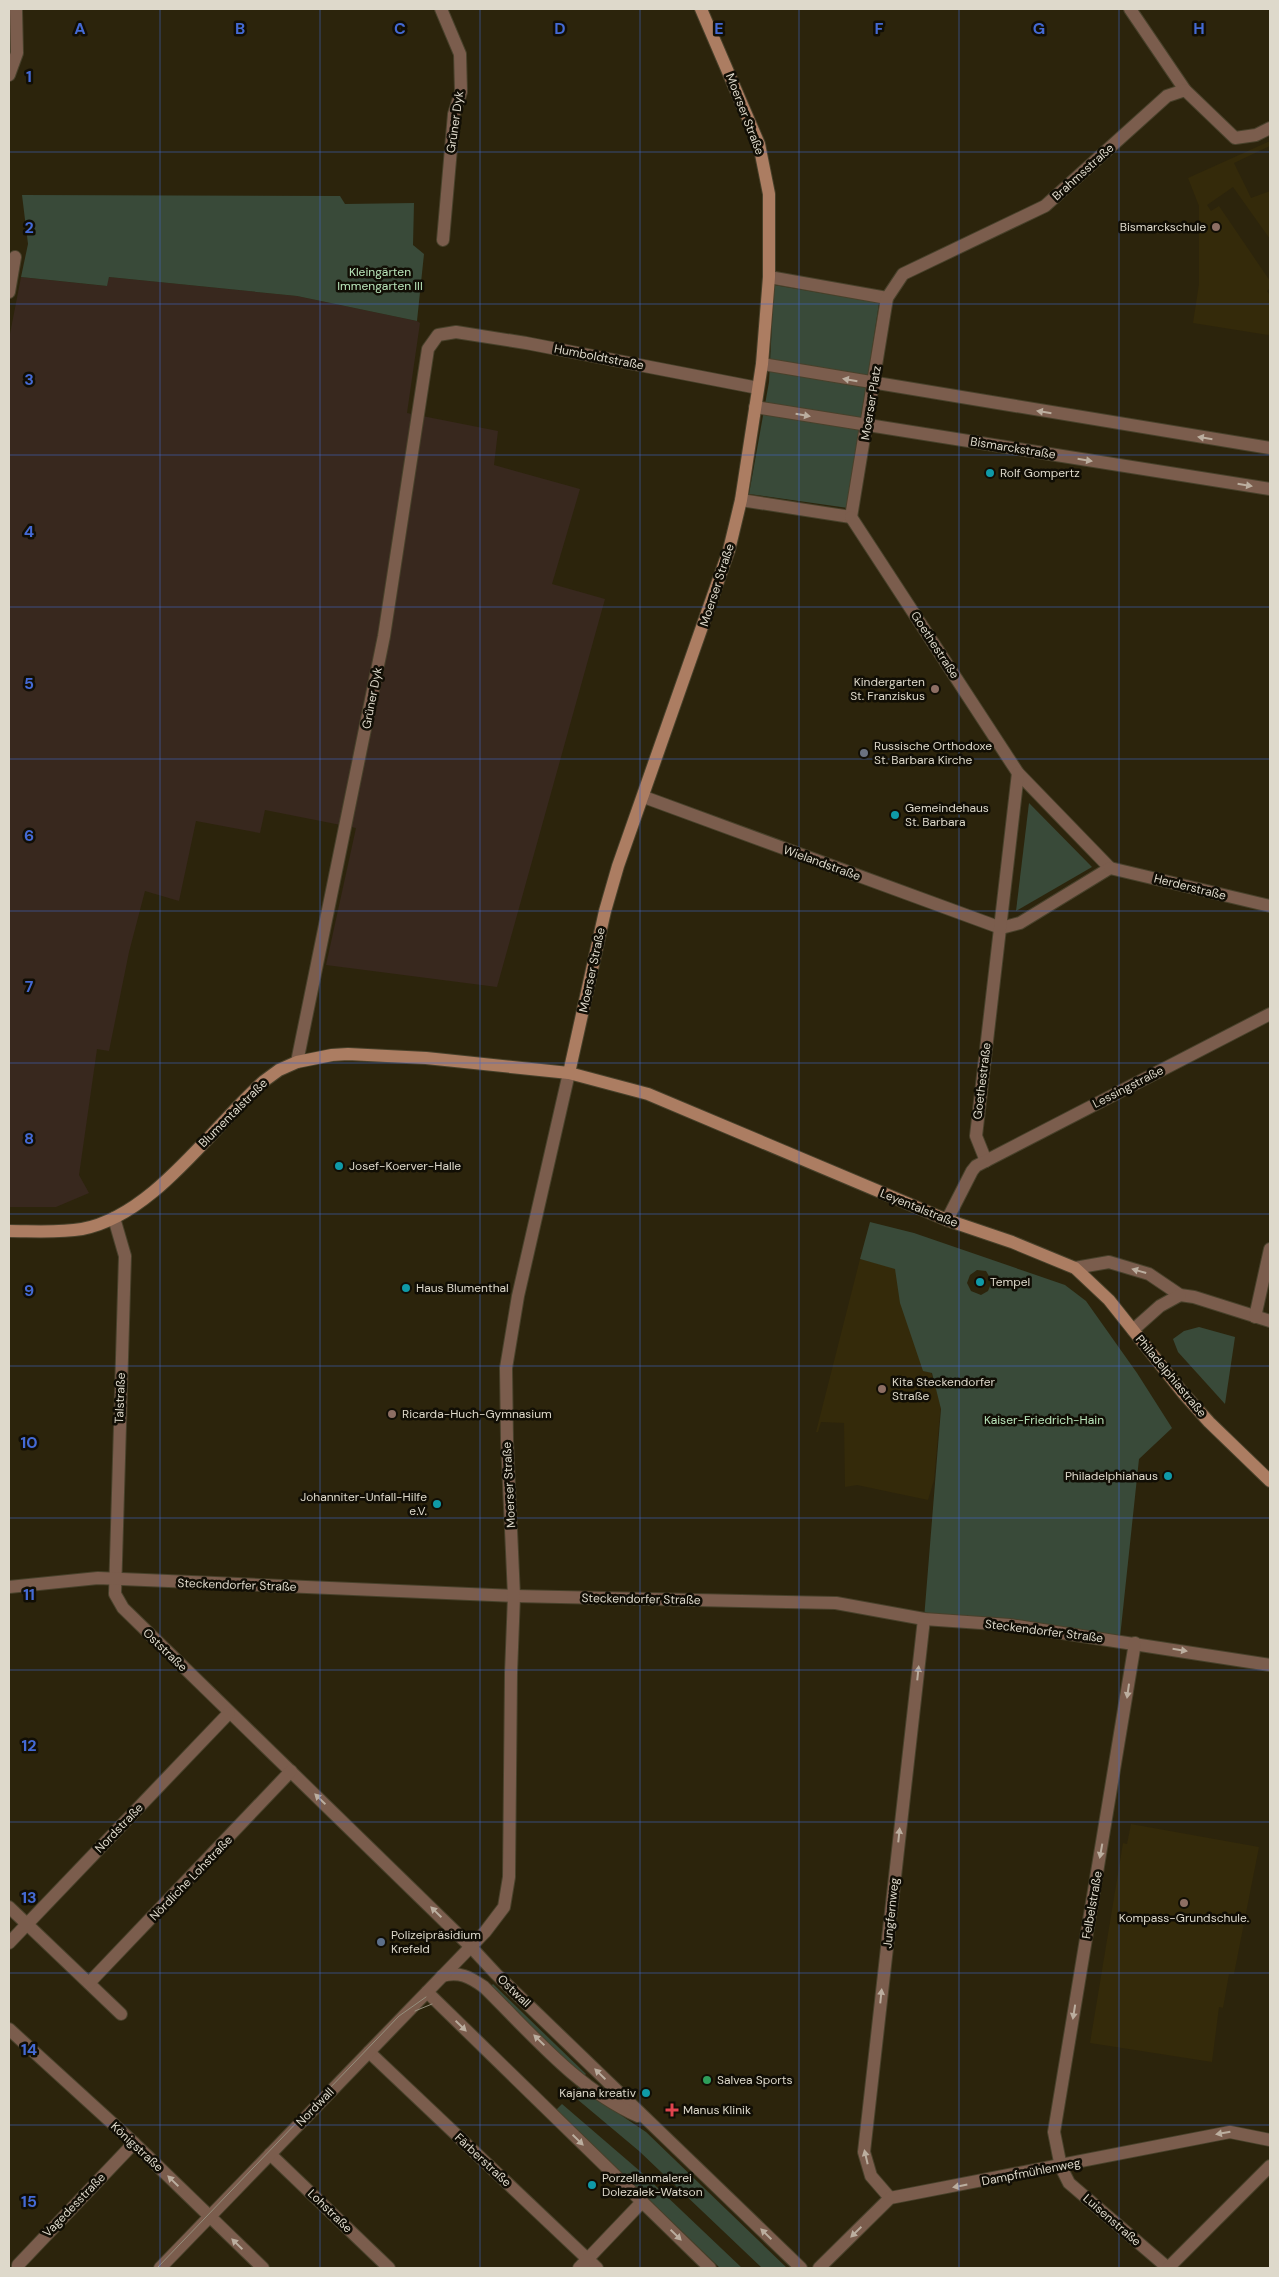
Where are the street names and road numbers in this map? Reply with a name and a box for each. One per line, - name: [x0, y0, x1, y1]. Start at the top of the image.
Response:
- street label: Moerser Straße: [722, 71, 768, 157]
- street label: Grüner Dyk: [443, 90, 467, 154]
- street label: Brahmsstraße: [1049, 140, 1117, 204]
- street label: Humboldtstraße: [553, 340, 646, 374]
- street label: Moerser Platz: [857, 365, 885, 441]
- street label: Bismarckstraße: [969, 433, 1057, 463]
- street label: Moerser Straße: [696, 541, 738, 628]
- street label: Goethestraße: [907, 608, 963, 682]
- street label: Grüner Dyk: [358, 666, 386, 730]
- street label: Wielandstraße: [781, 842, 863, 884]
- street label: Herderstraße: [1152, 870, 1228, 904]
- street label: Moerser Straße: [575, 926, 609, 1014]
- street label: Goethestraße: [969, 1042, 995, 1120]
- street label: Lessingstraße: [1090, 1062, 1166, 1112]
- street label: Blumentalstraße: [195, 1075, 271, 1151]
- street label: Leyentalstraße: [878, 1185, 960, 1231]
- street label: Philadelphiastraße: [1132, 1331, 1210, 1421]
- street label: Talstraße: [111, 1372, 129, 1424]
- street label: Moerser Straße: [499, 1441, 519, 1528]
- street label: Steckendorfer Straße: [177, 1575, 297, 1595]
- street label: Steckendorfer Straße: [581, 1590, 701, 1608]
- street label: Steckendorfer Straße: [984, 1616, 1104, 1646]
- street label: Oststraße: [139, 1625, 191, 1675]
- street label: Nordstraße: [91, 1800, 147, 1856]
- street label: Nördliche Lohstraße: [146, 1832, 236, 1924]
- street label: Felbelstraße: [1078, 1870, 1106, 1940]
- street label: Jungfernweg: [879, 1877, 903, 1949]
- street label: Ostwall: [494, 1971, 534, 2011]
- street label: Nordwall: [293, 2084, 337, 2130]
- street label: Königstraße: [107, 2119, 167, 2176]
- street label: Färberstraße: [451, 2130, 515, 2190]
- street label: Dampfmühlenweg: [980, 2155, 1082, 2189]
- street label: Vagedesstraße: [39, 2169, 109, 2241]
- street label: Lohstraße: [304, 2186, 356, 2236]
- street label: Luisenstraße: [1080, 2190, 1144, 2250]

